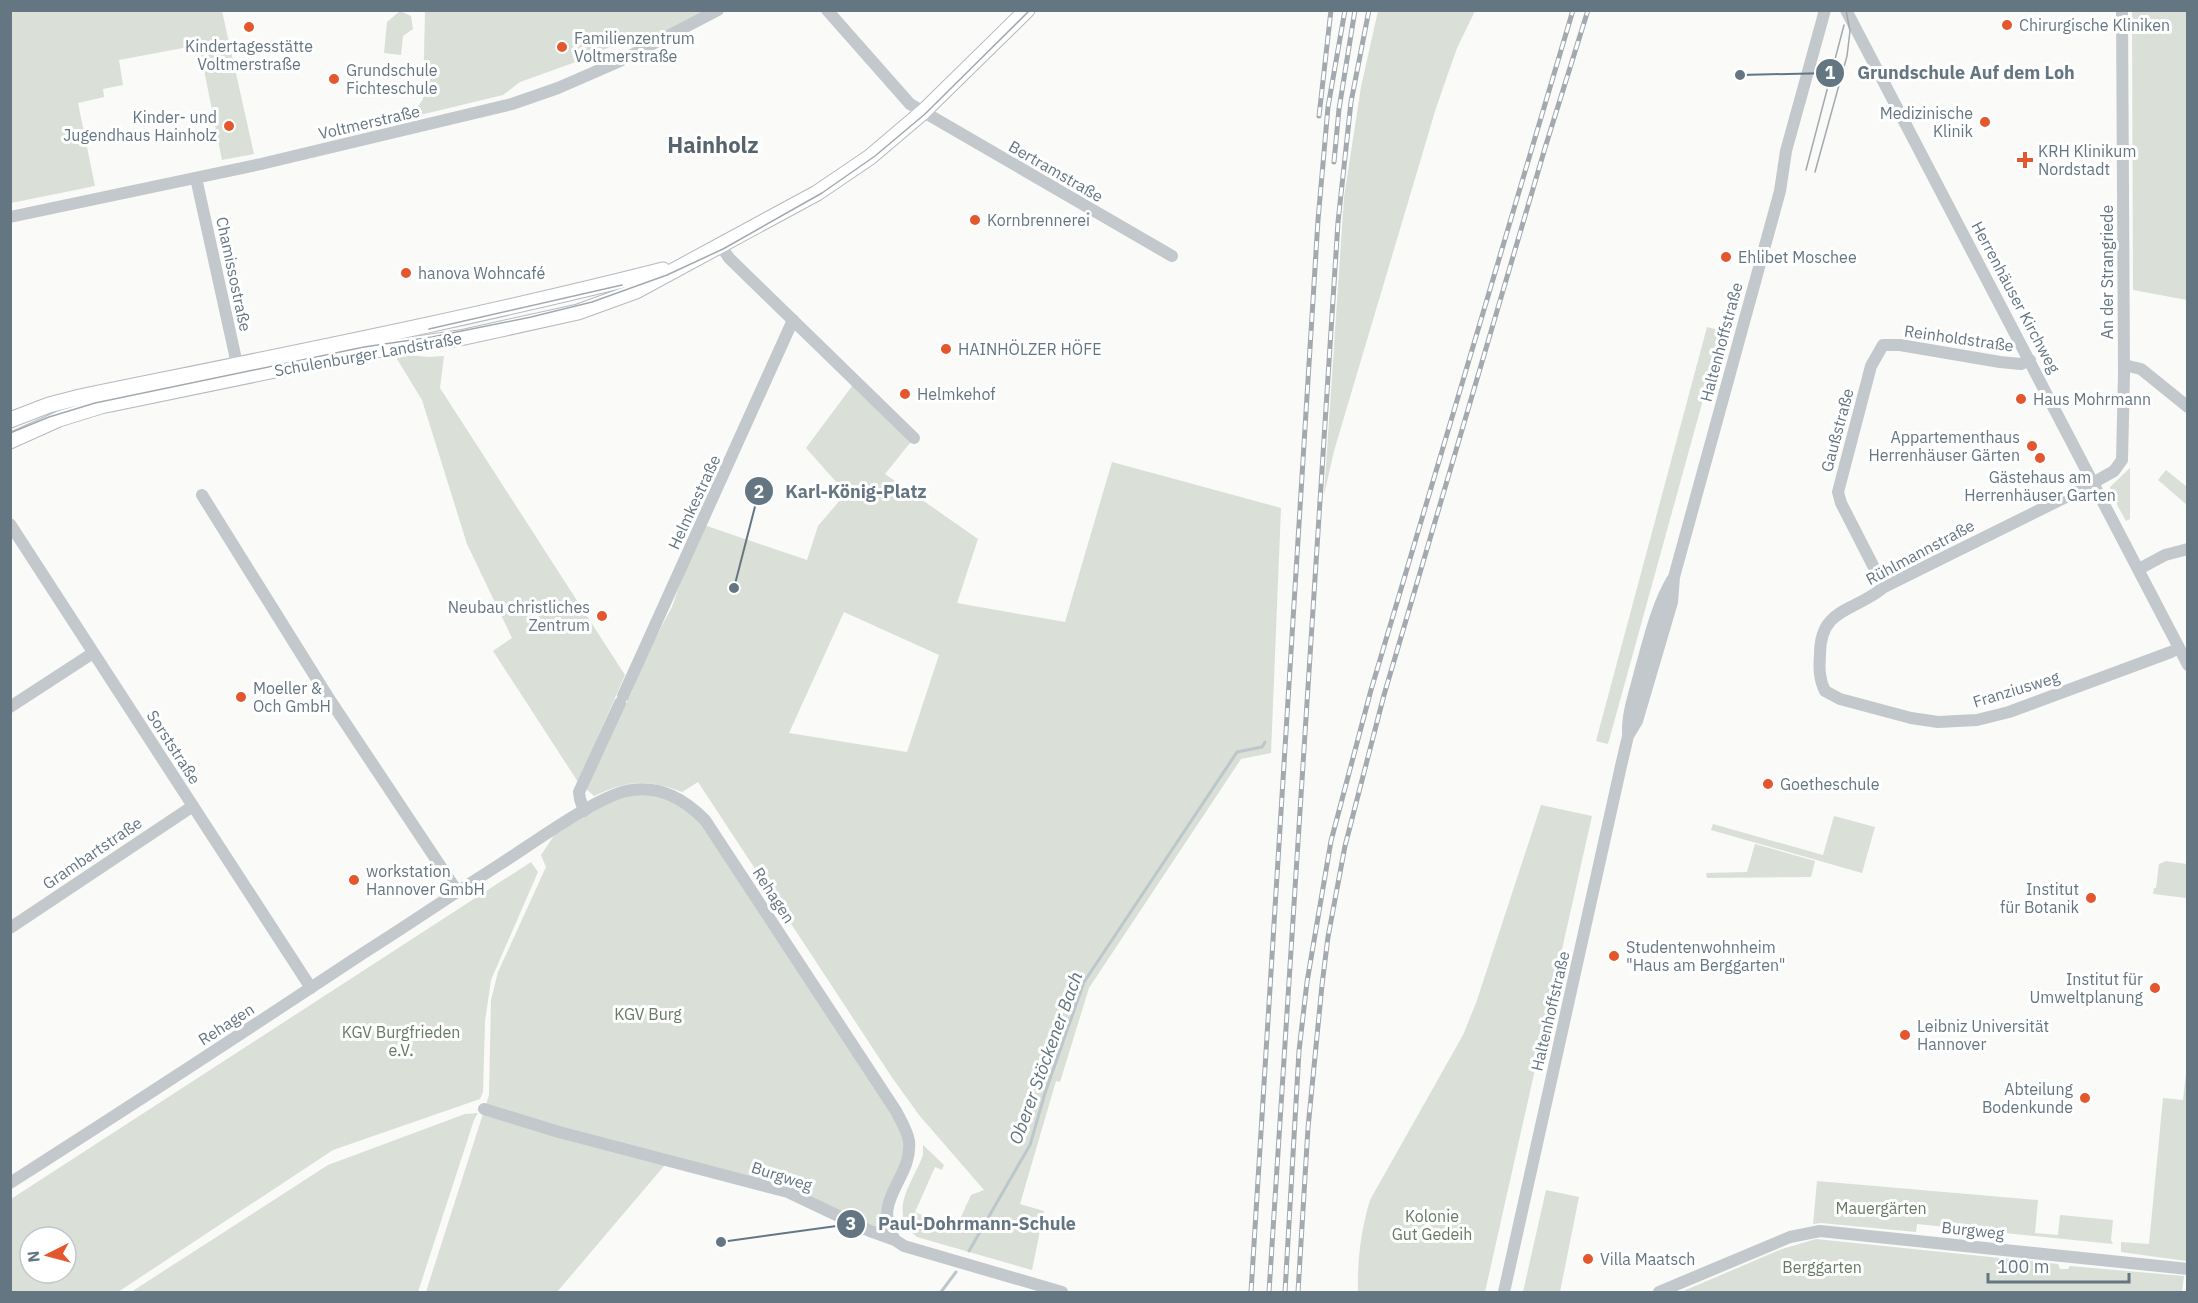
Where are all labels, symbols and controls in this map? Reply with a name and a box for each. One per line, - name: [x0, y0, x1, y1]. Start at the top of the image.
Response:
- place label: Chirurgische Kliniken: [2019, 15, 2170, 35]
- marker: Chirurgische Kliniken: [2000, 18, 2014, 32]
- marker: Kindertagesstätte Voltmerstraße: [242, 20, 256, 34]
- place label: Familienzentrum Voltmerstraße: [574, 28, 695, 66]
- place label: Kindertagesstätte Voltmerstraße: [185, 36, 313, 74]
- marker: Familienzentrum Voltmerstraße: [555, 40, 569, 54]
- callout: Grundschule Auf dem Loh: [1815, 55, 2087, 91]
- place label: Grundschule Fichteschule: [346, 60, 438, 98]
- text: 1: [1825, 61, 1836, 84]
- text: Grundschule Auf dem Loh: [1857, 61, 2075, 84]
- marker: Grundschule Fichteschule: [327, 72, 341, 86]
- street label: Voltmerstraße: [316, 101, 422, 143]
- place label: Medizinische Klinik: [1880, 103, 1974, 141]
- place label: Kinder- und Jugendhaus Hainholz: [63, 107, 217, 145]
- marker: Medizinische Klinik: [1978, 115, 1992, 129]
- marker: Kinder- und Jugendhaus Hainholz: [222, 119, 236, 133]
- district label: Hainholz: [667, 130, 759, 159]
- street label: Bertramstraße: [1005, 136, 1107, 206]
- place label: KRH Klinikum Nordstadt: [2038, 141, 2136, 179]
- marker: KRH Klinikum Nordstadt: [2016, 151, 2034, 169]
- street label: An der Strangriede: [2097, 205, 2117, 339]
- place label: Kornbrennerei: [987, 210, 1090, 230]
- marker: Kornbrennerei: [968, 213, 982, 227]
- street label: Chamissostraße: [212, 215, 256, 333]
- street label: Herrenhäuser Kirchweg: [1967, 218, 2065, 377]
- place label: Ehlibet Moschee: [1738, 247, 1857, 267]
- marker: Ehlibet Moschee: [1719, 250, 1733, 264]
- place label: hanova Wohncafé: [418, 263, 545, 283]
- marker: hanova Wohncafé: [399, 266, 413, 280]
- street label: Haltenhoffstraße: [1695, 280, 1747, 404]
- street label: Reinholdstraße: [1903, 320, 2015, 356]
- street label: Schulenburger Landstraße: [273, 328, 463, 380]
- place label: HAINHÖLZER HÖFE: [958, 339, 1101, 359]
- marker: HAINHÖLZER HÖFE: [939, 342, 953, 356]
- place label: Helmkehof: [917, 384, 996, 404]
- street label: Gaußstraße: [1816, 386, 1858, 474]
- marker: Helmkehof: [898, 387, 912, 401]
- place label: Haus Mohrmann: [2033, 389, 2151, 409]
- marker: Haus Mohrmann: [2014, 392, 2028, 406]
- place label: Appartementhaus Herrenhäuser Gärten: [1868, 427, 2020, 465]
- marker: Appartementhaus Herrenhäuser Gärten: [2025, 439, 2039, 453]
- street label: Helmkestraße: [663, 451, 725, 552]
- marker: Gästehaus am Herrenhäuser Garten: [2033, 451, 2047, 465]
- place label: Gästehaus am Herrenhäuser Garten: [1964, 467, 2116, 505]
- callout: Karl-König-Platz: [744, 473, 939, 509]
- text: 2: [754, 480, 764, 503]
- text: Karl-König-Platz: [785, 480, 927, 503]
- street label: Rühlmannstraße: [1862, 515, 1978, 589]
- place label: Neubau christliches Zentrum: [448, 597, 590, 635]
- marker: Neubau christliches Zentrum: [595, 609, 609, 623]
- street label: Franziusweg: [1970, 666, 2062, 712]
- place label: Moeller & Och GmbH: [253, 678, 331, 716]
- marker: Moeller & Och GmbH: [234, 690, 248, 704]
- street label: Sorststraße: [143, 706, 205, 788]
- place label: Goetheschule: [1780, 774, 1880, 794]
- marker: Goetheschule: [1761, 777, 1775, 791]
- street label: Grambartstraße: [39, 812, 146, 894]
- place label: workstation Hannover GmbH: [366, 861, 485, 899]
- street label: Rehagen: [749, 863, 799, 927]
- marker: workstation Hannover GmbH: [347, 873, 361, 887]
- place label: Institut für Botanik: [2000, 879, 2080, 917]
- marker: Institut für Botanik: [2084, 891, 2098, 905]
- place label: Studentenwohnheim "Haus am Berggarten": [1626, 937, 1786, 975]
- street label: Haltenhoffstraße: [1526, 949, 1574, 1073]
- marker: Studentenwohnheim "Haus am Berggarten": [1607, 949, 1621, 963]
- water label: Oberer Stöckener Bach: [1004, 968, 1087, 1147]
- place label: Institut für Umweltplanung: [2029, 969, 2144, 1007]
- marker: Institut für Umweltplanung: [2148, 981, 2162, 995]
- street label: Rehagen: [194, 999, 258, 1049]
- park label: KGV Burg: [614, 1004, 682, 1024]
- place label: Leibniz Universität Hannover: [1917, 1016, 2049, 1054]
- park label: KGV Burgfrieden e.V.: [342, 1022, 460, 1060]
- marker: Leibniz Universität Hannover: [1898, 1028, 1912, 1042]
- place label: Abteilung Bodenkunde: [1982, 1079, 2074, 1117]
- marker: Abteilung Bodenkunde: [2078, 1091, 2092, 1105]
- street label: Burgweg: [749, 1157, 816, 1195]
- park label: Mauergärten: [1835, 1198, 1927, 1218]
- callout: Paul-Dohrmann-Schule: [836, 1206, 1088, 1242]
- park label: Kolonie Gut Gedeih: [1392, 1206, 1472, 1244]
- text: 3: [846, 1212, 856, 1235]
- text: Paul-Dohrmann-Schule: [878, 1212, 1076, 1235]
- street label: Burgweg: [1941, 1217, 2006, 1243]
- north arrow: [18, 1225, 78, 1285]
- scale bar: [1988, 1246, 2129, 1284]
- place label: Villa Maatsch: [1600, 1249, 1695, 1269]
- text: N: [23, 1250, 44, 1263]
- marker: Villa Maatsch: [1581, 1252, 1595, 1266]
- text: 100 m: [1997, 1255, 2049, 1278]
- park label: Berggarten: [1782, 1257, 1862, 1277]

